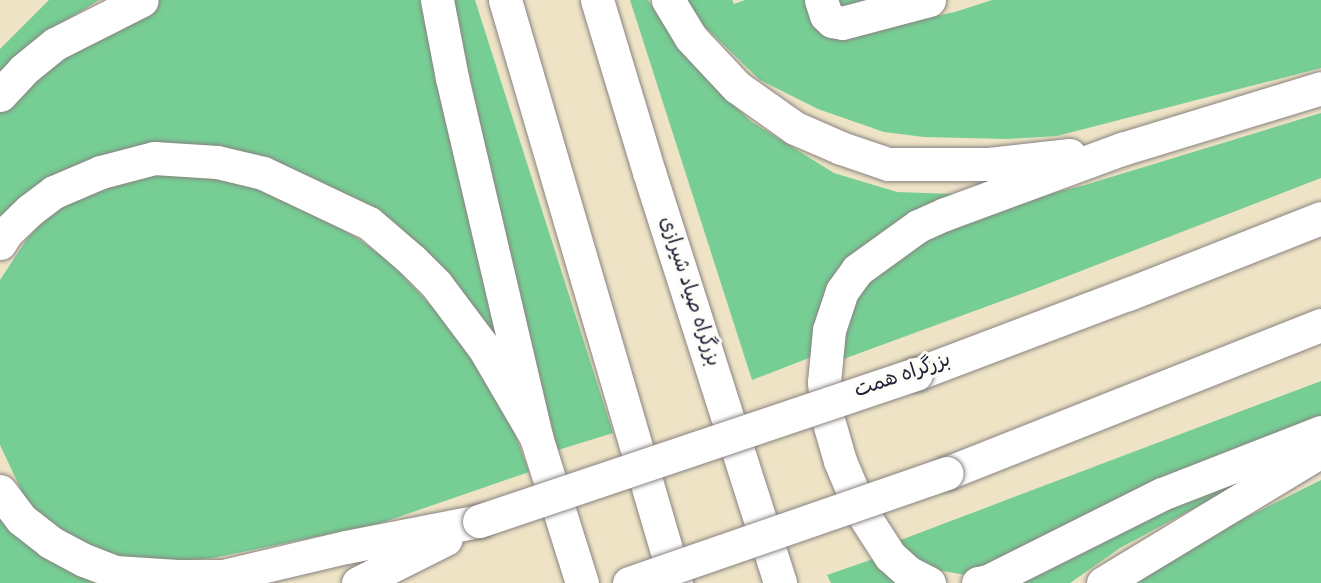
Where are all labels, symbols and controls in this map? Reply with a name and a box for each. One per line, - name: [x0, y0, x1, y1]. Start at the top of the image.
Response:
- street label: بزرگراه صیاد شیرازی: [652, 214, 724, 370]
- street label: بزرگراه همت: [852, 349, 954, 405]

